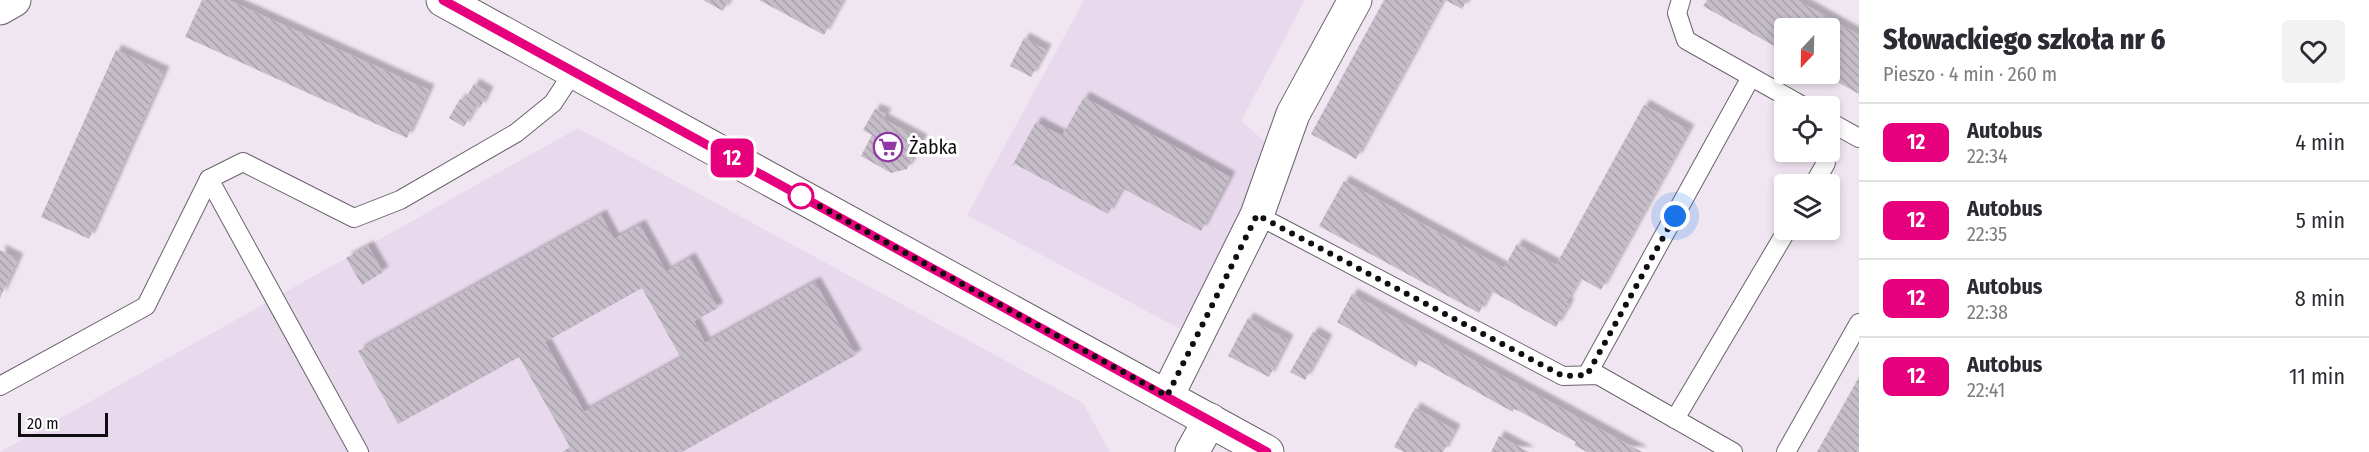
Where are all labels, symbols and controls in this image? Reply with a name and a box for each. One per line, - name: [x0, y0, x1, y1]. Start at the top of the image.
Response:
- north arrow: [1774, 18, 1840, 84]
- map controls: [1774, 18, 1840, 240]
- button: heart: [2282, 20, 2345, 83]
- text: Słowackiego szkoła nr 6: [1883, 23, 2165, 56]
- text: Pieszo · 4 min · 260 m: [1883, 62, 2057, 86]
- button: locate: [1774, 96, 1840, 162]
- text: Autobus: [1967, 117, 2042, 144]
- text: 12: [1907, 129, 1925, 155]
- text: 4 min: [2295, 129, 2345, 156]
- supermarket icon: Żabka: [872, 131, 904, 163]
- place label: Żabka: [909, 135, 957, 159]
- line badge: 12: [705, 138, 759, 178]
- text: 22:34: [1967, 144, 2008, 168]
- text: 12: [723, 145, 741, 171]
- button: layers: [1774, 174, 1840, 240]
- unlabelled marker: [788, 183, 814, 209]
- text: Autobus: [1967, 195, 2042, 222]
- your location: [1660, 201, 1690, 231]
- text: 12: [1907, 207, 1925, 233]
- text: 5 min: [2296, 207, 2345, 234]
- text: 22:35: [1967, 222, 2007, 246]
- text: Autobus: [1967, 273, 2042, 300]
- text: 12: [1907, 285, 1925, 311]
- text: 8 min: [2295, 285, 2345, 312]
- text: 22:38: [1967, 300, 2008, 324]
- text: Autobus: [1967, 351, 2042, 378]
- text: 12: [1907, 363, 1925, 389]
- text: 11 min: [2289, 363, 2345, 390]
- text: 22:41: [1967, 378, 2005, 402]
- scale bar: [18, 410, 108, 438]
- text: 20 m: [27, 414, 58, 433]

